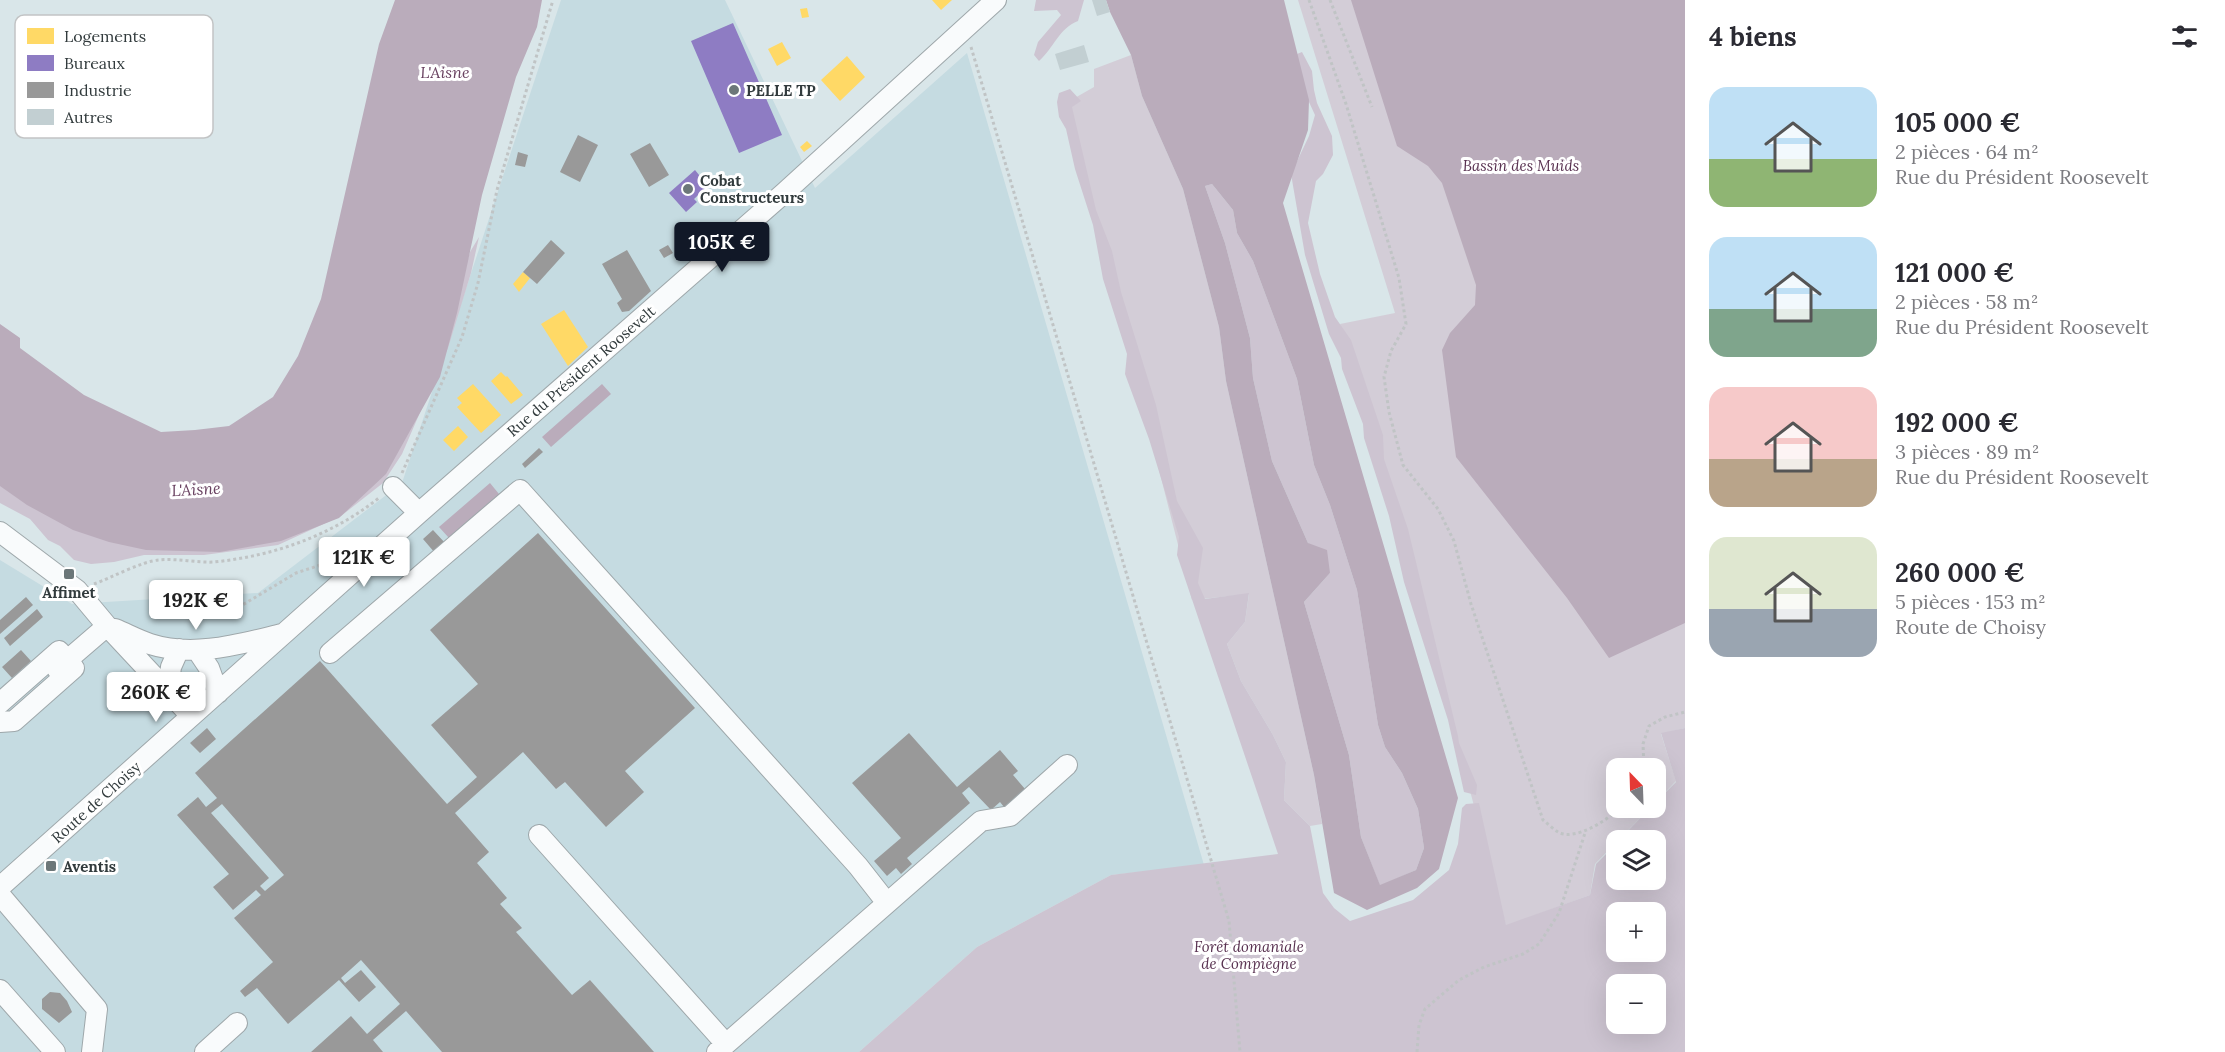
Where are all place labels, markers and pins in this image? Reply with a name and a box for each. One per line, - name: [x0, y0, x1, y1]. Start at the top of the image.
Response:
- place label: PELLE TP: [746, 81, 816, 100]
- marker: PELLE TP: [727, 83, 741, 97]
- place label: Cobat Constructeurs: [700, 171, 804, 207]
- marker: Cobat Constructeurs: [681, 182, 695, 196]
- pin: 105K €: [673, 222, 771, 273]
- pin: 121K €: [315, 537, 413, 588]
- marker: Affimet: [62, 567, 76, 581]
- pin: 192K €: [147, 580, 245, 631]
- place label: Affimet: [42, 583, 97, 602]
- pin: 260K €: [107, 672, 205, 723]
- place label: Aventis: [63, 857, 116, 876]
- marker: Aventis: [44, 859, 58, 873]

